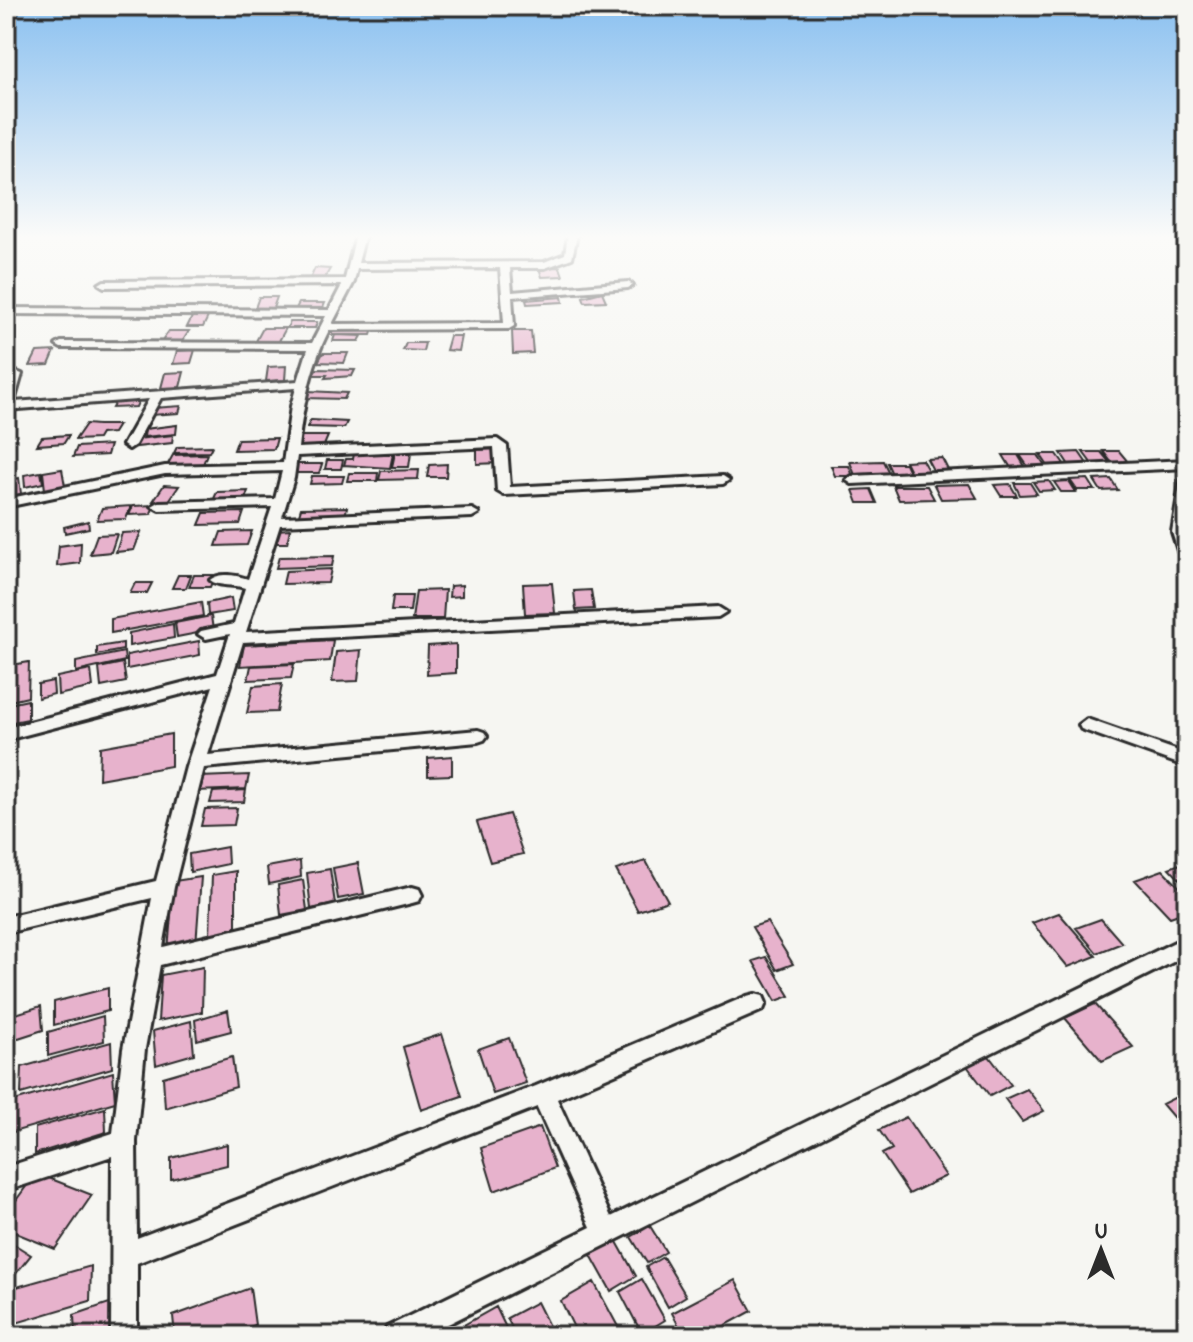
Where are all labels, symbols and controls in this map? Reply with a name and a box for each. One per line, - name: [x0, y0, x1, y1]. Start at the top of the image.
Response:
- north arrow: [1061, 1210, 1141, 1290]
- text: U: [1095, 1215, 1107, 1245]

